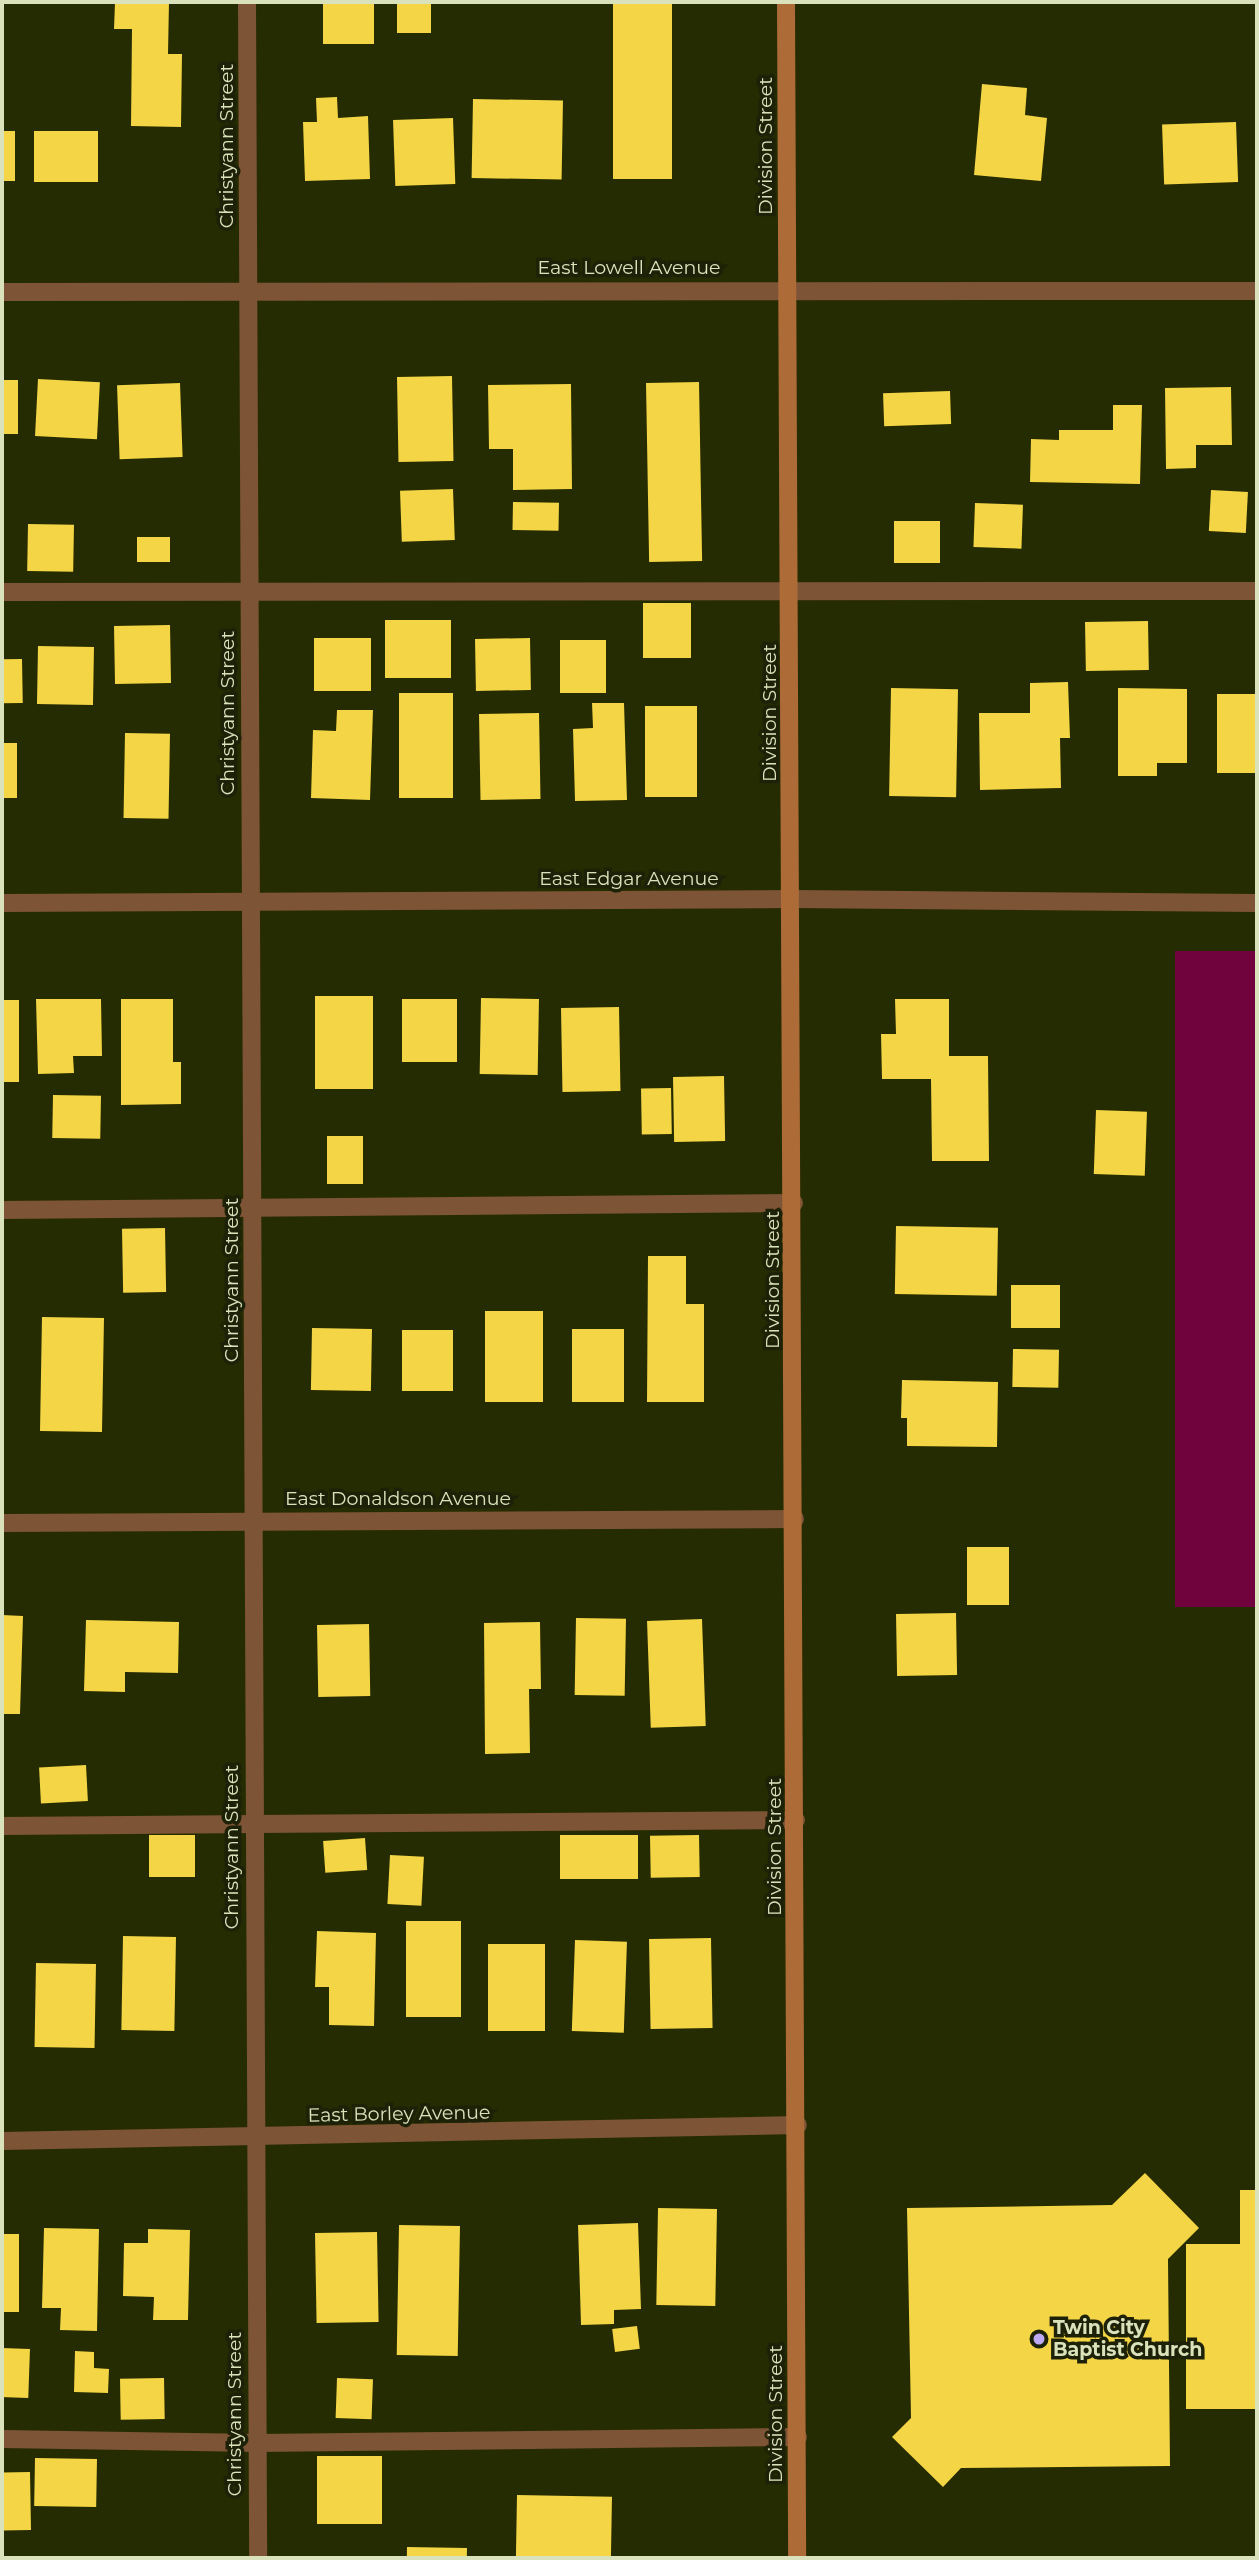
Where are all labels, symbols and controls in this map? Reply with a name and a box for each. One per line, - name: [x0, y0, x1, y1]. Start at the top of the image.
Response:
- street label: Christyann Street: [216, 64, 238, 228]
- street label: Division Street: [755, 77, 777, 215]
- street label: East Lowell Avenue: [537, 257, 721, 279]
- street label: Christyann Street: [217, 631, 239, 795]
- street label: Division Street: [759, 644, 781, 782]
- street label: East Edgar Avenue: [539, 868, 719, 890]
- street label: Christyann Street: [221, 1198, 243, 1362]
- street label: Division Street: [762, 1211, 784, 1349]
- street label: East Donaldson Avenue: [285, 1488, 511, 1510]
- street label: Christyann Street: [221, 1765, 243, 1929]
- street label: Division Street: [764, 1778, 786, 1916]
- street label: East Borley Avenue: [307, 2101, 491, 2127]
- place label: Twin City Baptist Church: [1053, 2317, 1202, 2361]
- marker: Twin City Baptist Church: [1031, 2331, 1047, 2347]
- street label: Christyann Street: [224, 2332, 246, 2496]
- street label: Division Street: [765, 2345, 787, 2483]

